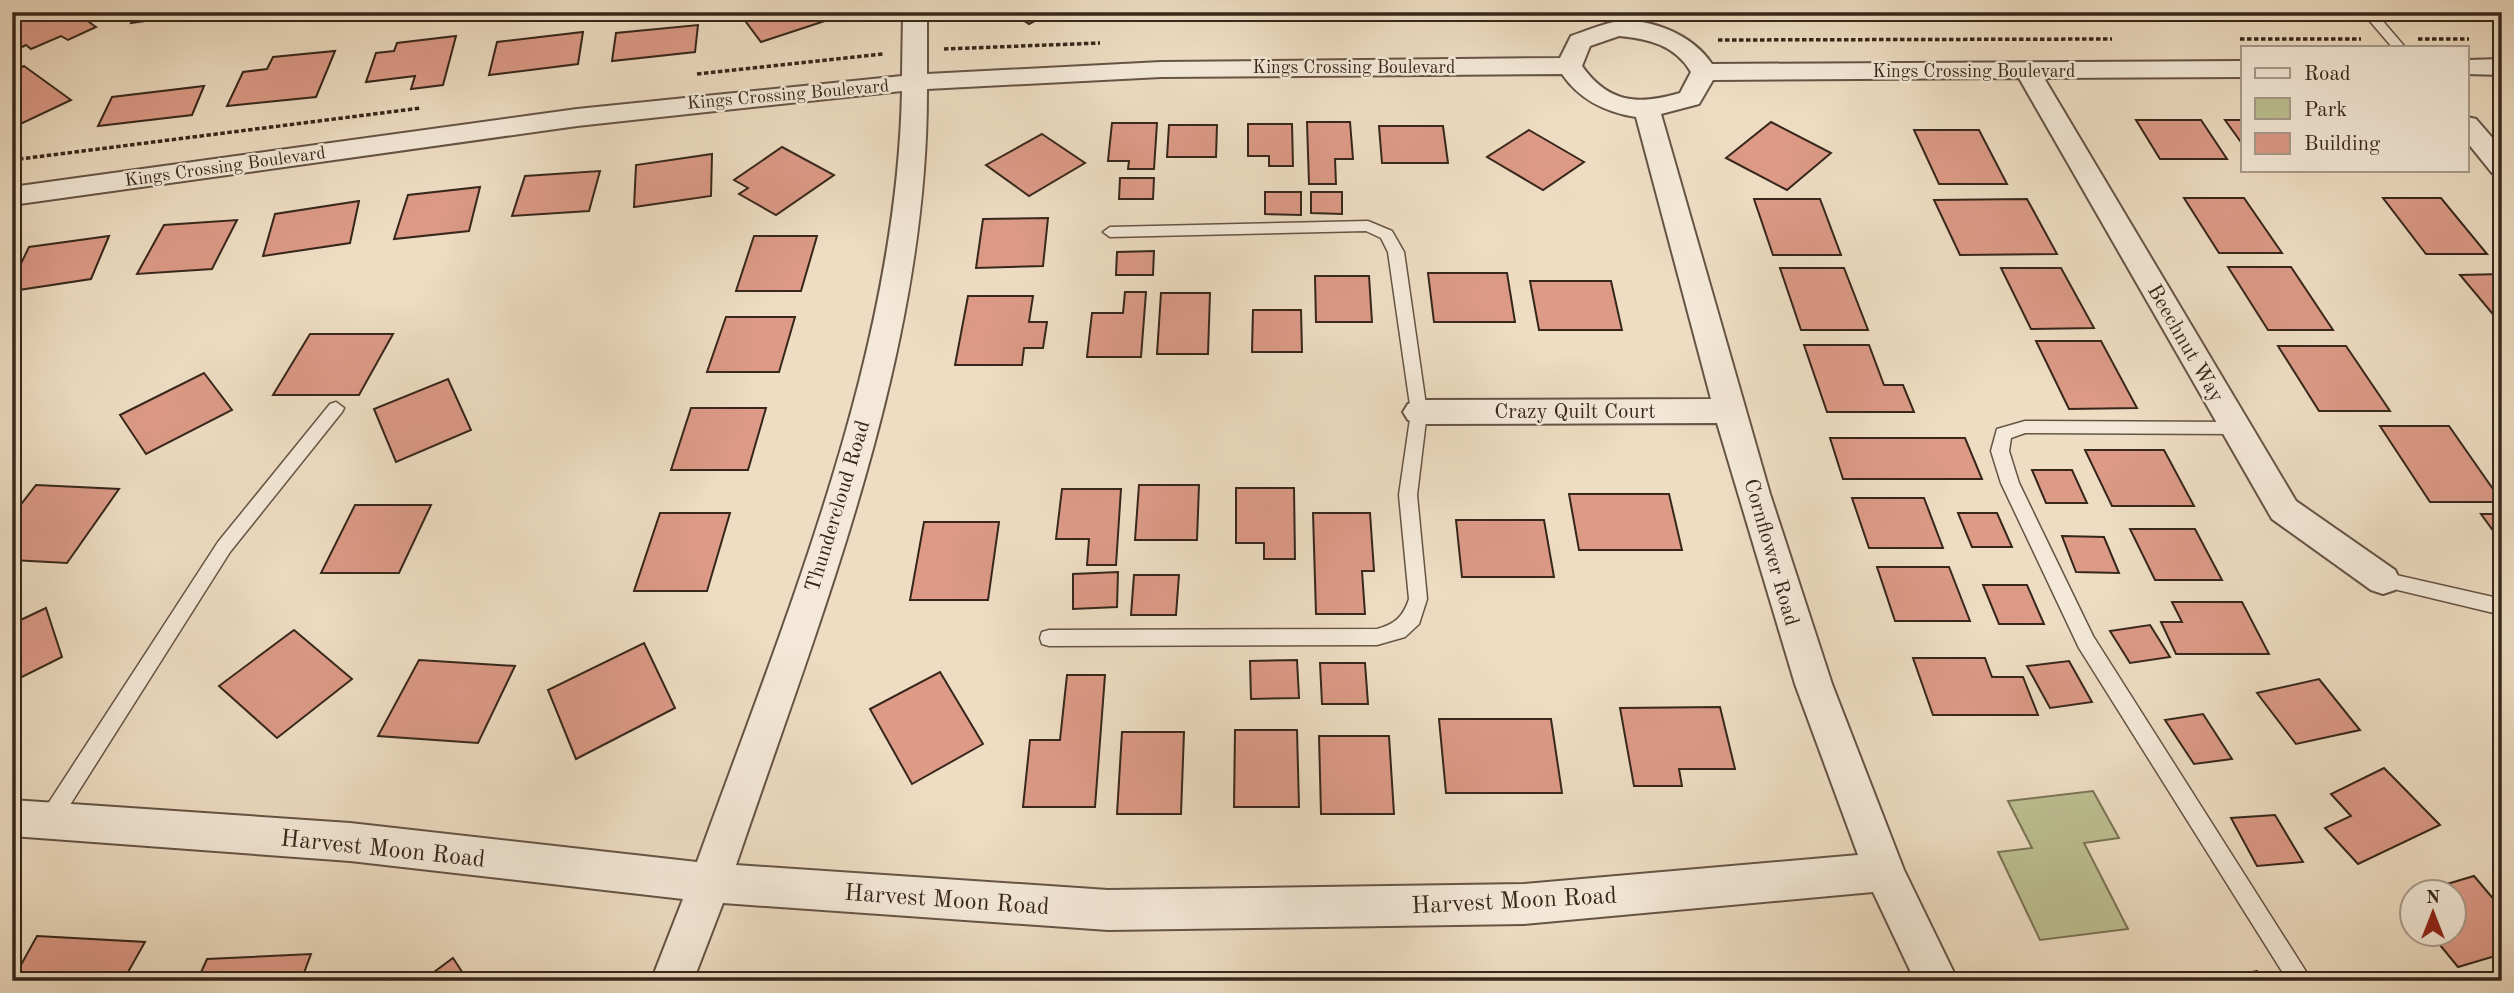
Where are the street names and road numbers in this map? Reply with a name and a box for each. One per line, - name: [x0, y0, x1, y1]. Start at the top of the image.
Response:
- street label: Kings Crossing Boulevard: [1253, 59, 1455, 77]
- street label: Kings Crossing Boulevard: [1873, 63, 2075, 81]
- street label: Kings Crossing Boulevard: [686, 77, 890, 113]
- street label: Kings Crossing Boulevard: [123, 144, 327, 190]
- street label: Beechnut Way: [2143, 281, 2227, 406]
- street label: Crazy Quilt Court: [1494, 402, 1656, 423]
- street label: Thundercloud Road: [802, 418, 875, 595]
- street label: Cornflower Road: [1740, 477, 1802, 628]
- street label: Harvest Moon Road: [279, 827, 486, 873]
- street label: Harvest Moon Road: [843, 882, 1050, 920]
- street label: Harvest Moon Road: [1411, 885, 1618, 919]

